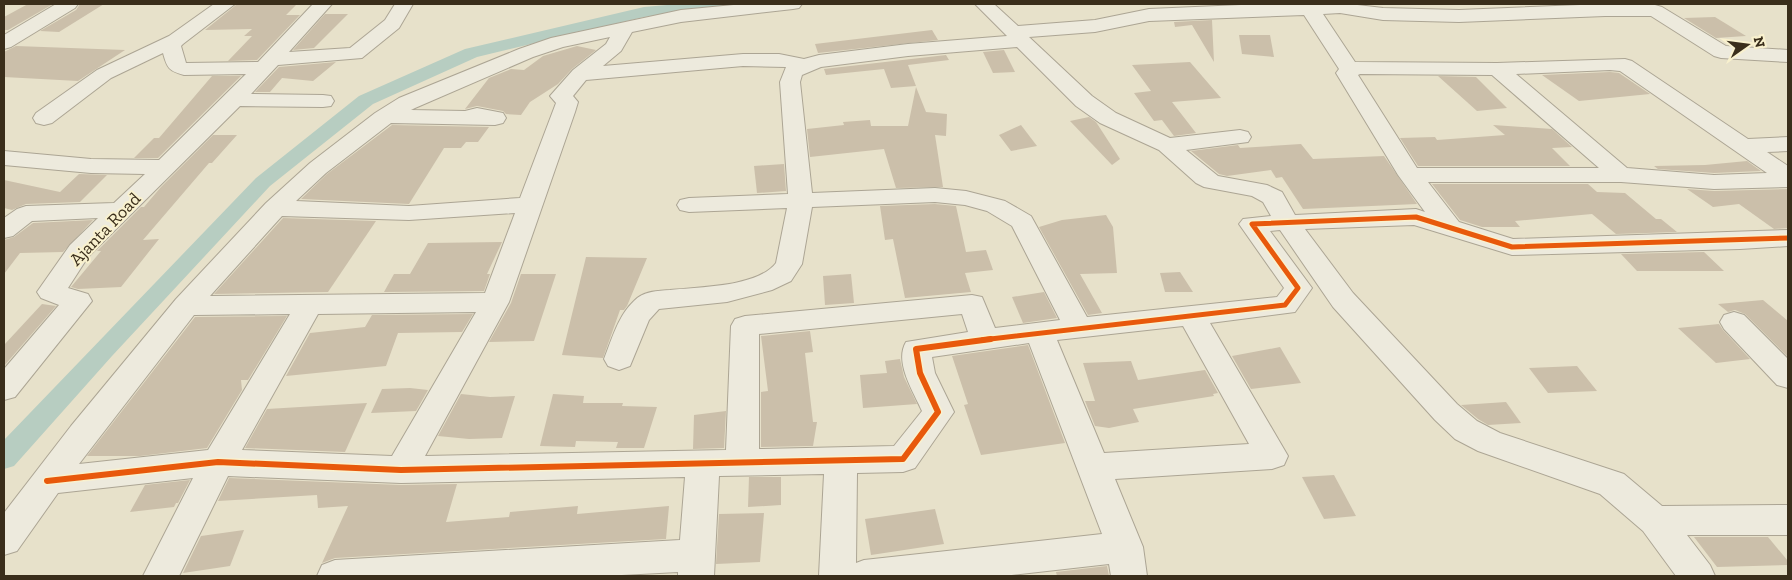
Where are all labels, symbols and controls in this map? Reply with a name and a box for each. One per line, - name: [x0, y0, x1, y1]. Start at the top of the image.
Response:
- north arrow: [1722, 20, 1772, 70]
- text: N: [1750, 35, 1769, 50]
- street label: Ajanta Road: [65, 188, 145, 270]

